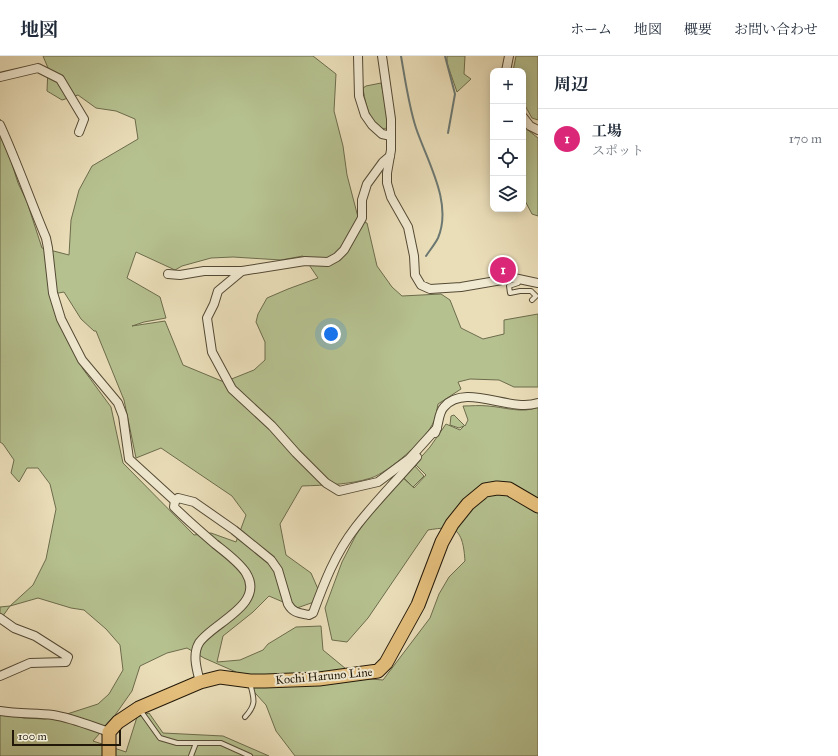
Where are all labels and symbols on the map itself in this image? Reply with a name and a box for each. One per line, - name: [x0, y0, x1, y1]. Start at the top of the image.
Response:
- pin: 1: [490, 255, 516, 285]
- your location: [321, 324, 341, 344]
- street label: Kochi Haruno Line: [275, 665, 373, 687]
- scale bar: [12, 728, 121, 747]

